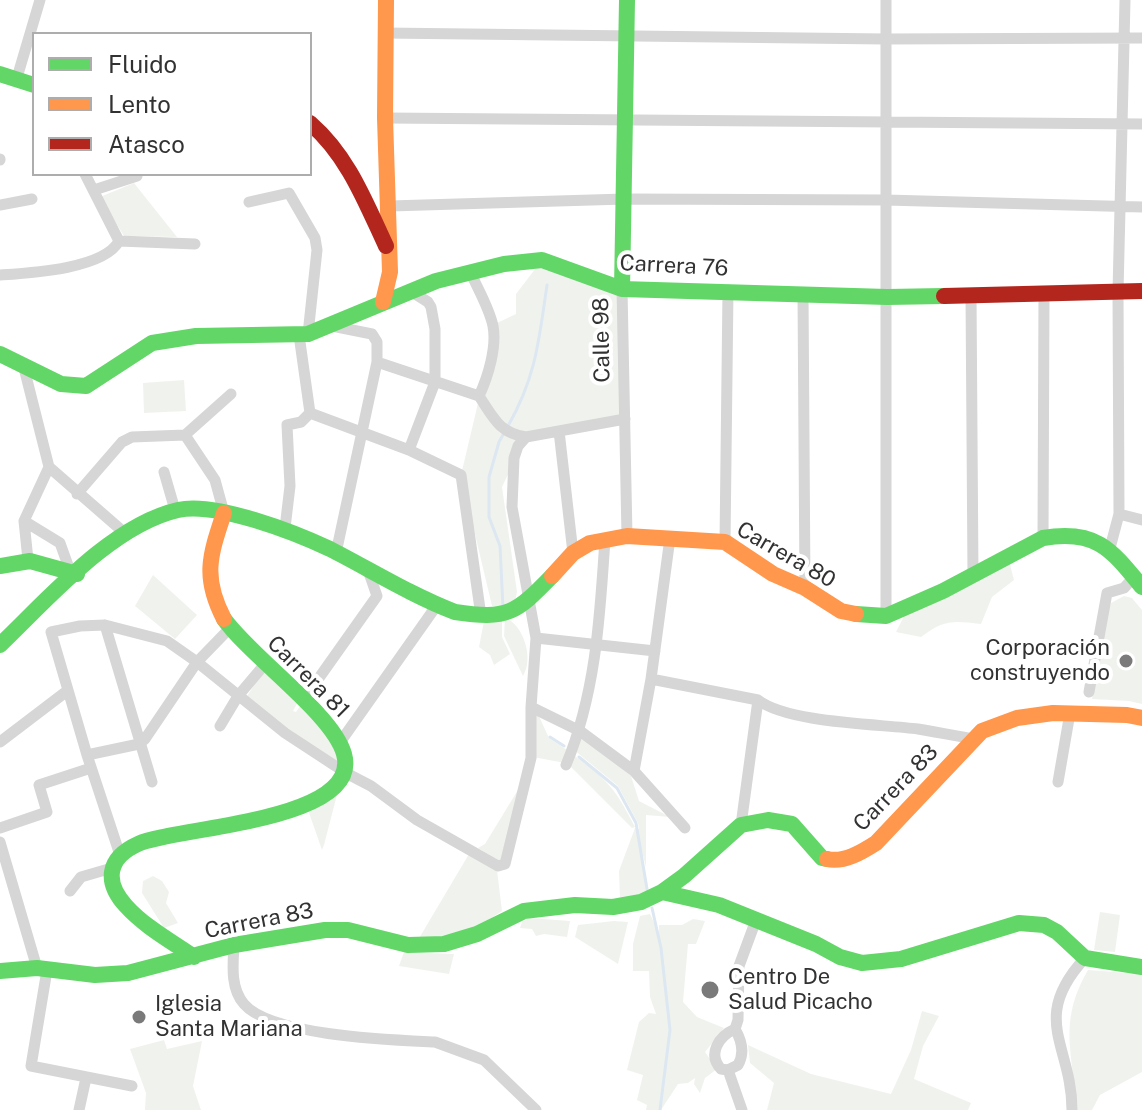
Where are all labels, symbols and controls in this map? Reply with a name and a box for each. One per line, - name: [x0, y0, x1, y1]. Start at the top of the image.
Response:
- legend: [32, 32, 312, 176]
- text: Fluido: [108, 50, 177, 78]
- text: Lento: [108, 90, 171, 118]
- text: Atasco: [108, 130, 185, 158]
- street label: Carrera 76: [619, 250, 729, 282]
- street label: Calle 98: [588, 297, 616, 383]
- street label: Carrera 80: [732, 516, 840, 594]
- street label: Carrera 81: [261, 630, 355, 724]
- place label: Corporación construyendo: [970, 635, 1110, 686]
- marker: Corporación construyendo: [1117, 652, 1135, 670]
- street label: Carrera 83: [848, 739, 944, 837]
- street label: Carrera 83: [202, 898, 316, 944]
- place label: Centro De Salud Picacho: [728, 964, 873, 1016]
- marker: Centro De Salud Picacho: [699, 979, 721, 1001]
- place label: Iglesia Santa Mariana: [155, 991, 303, 1042]
- marker: Iglesia Santa Mariana: [130, 1008, 148, 1026]

